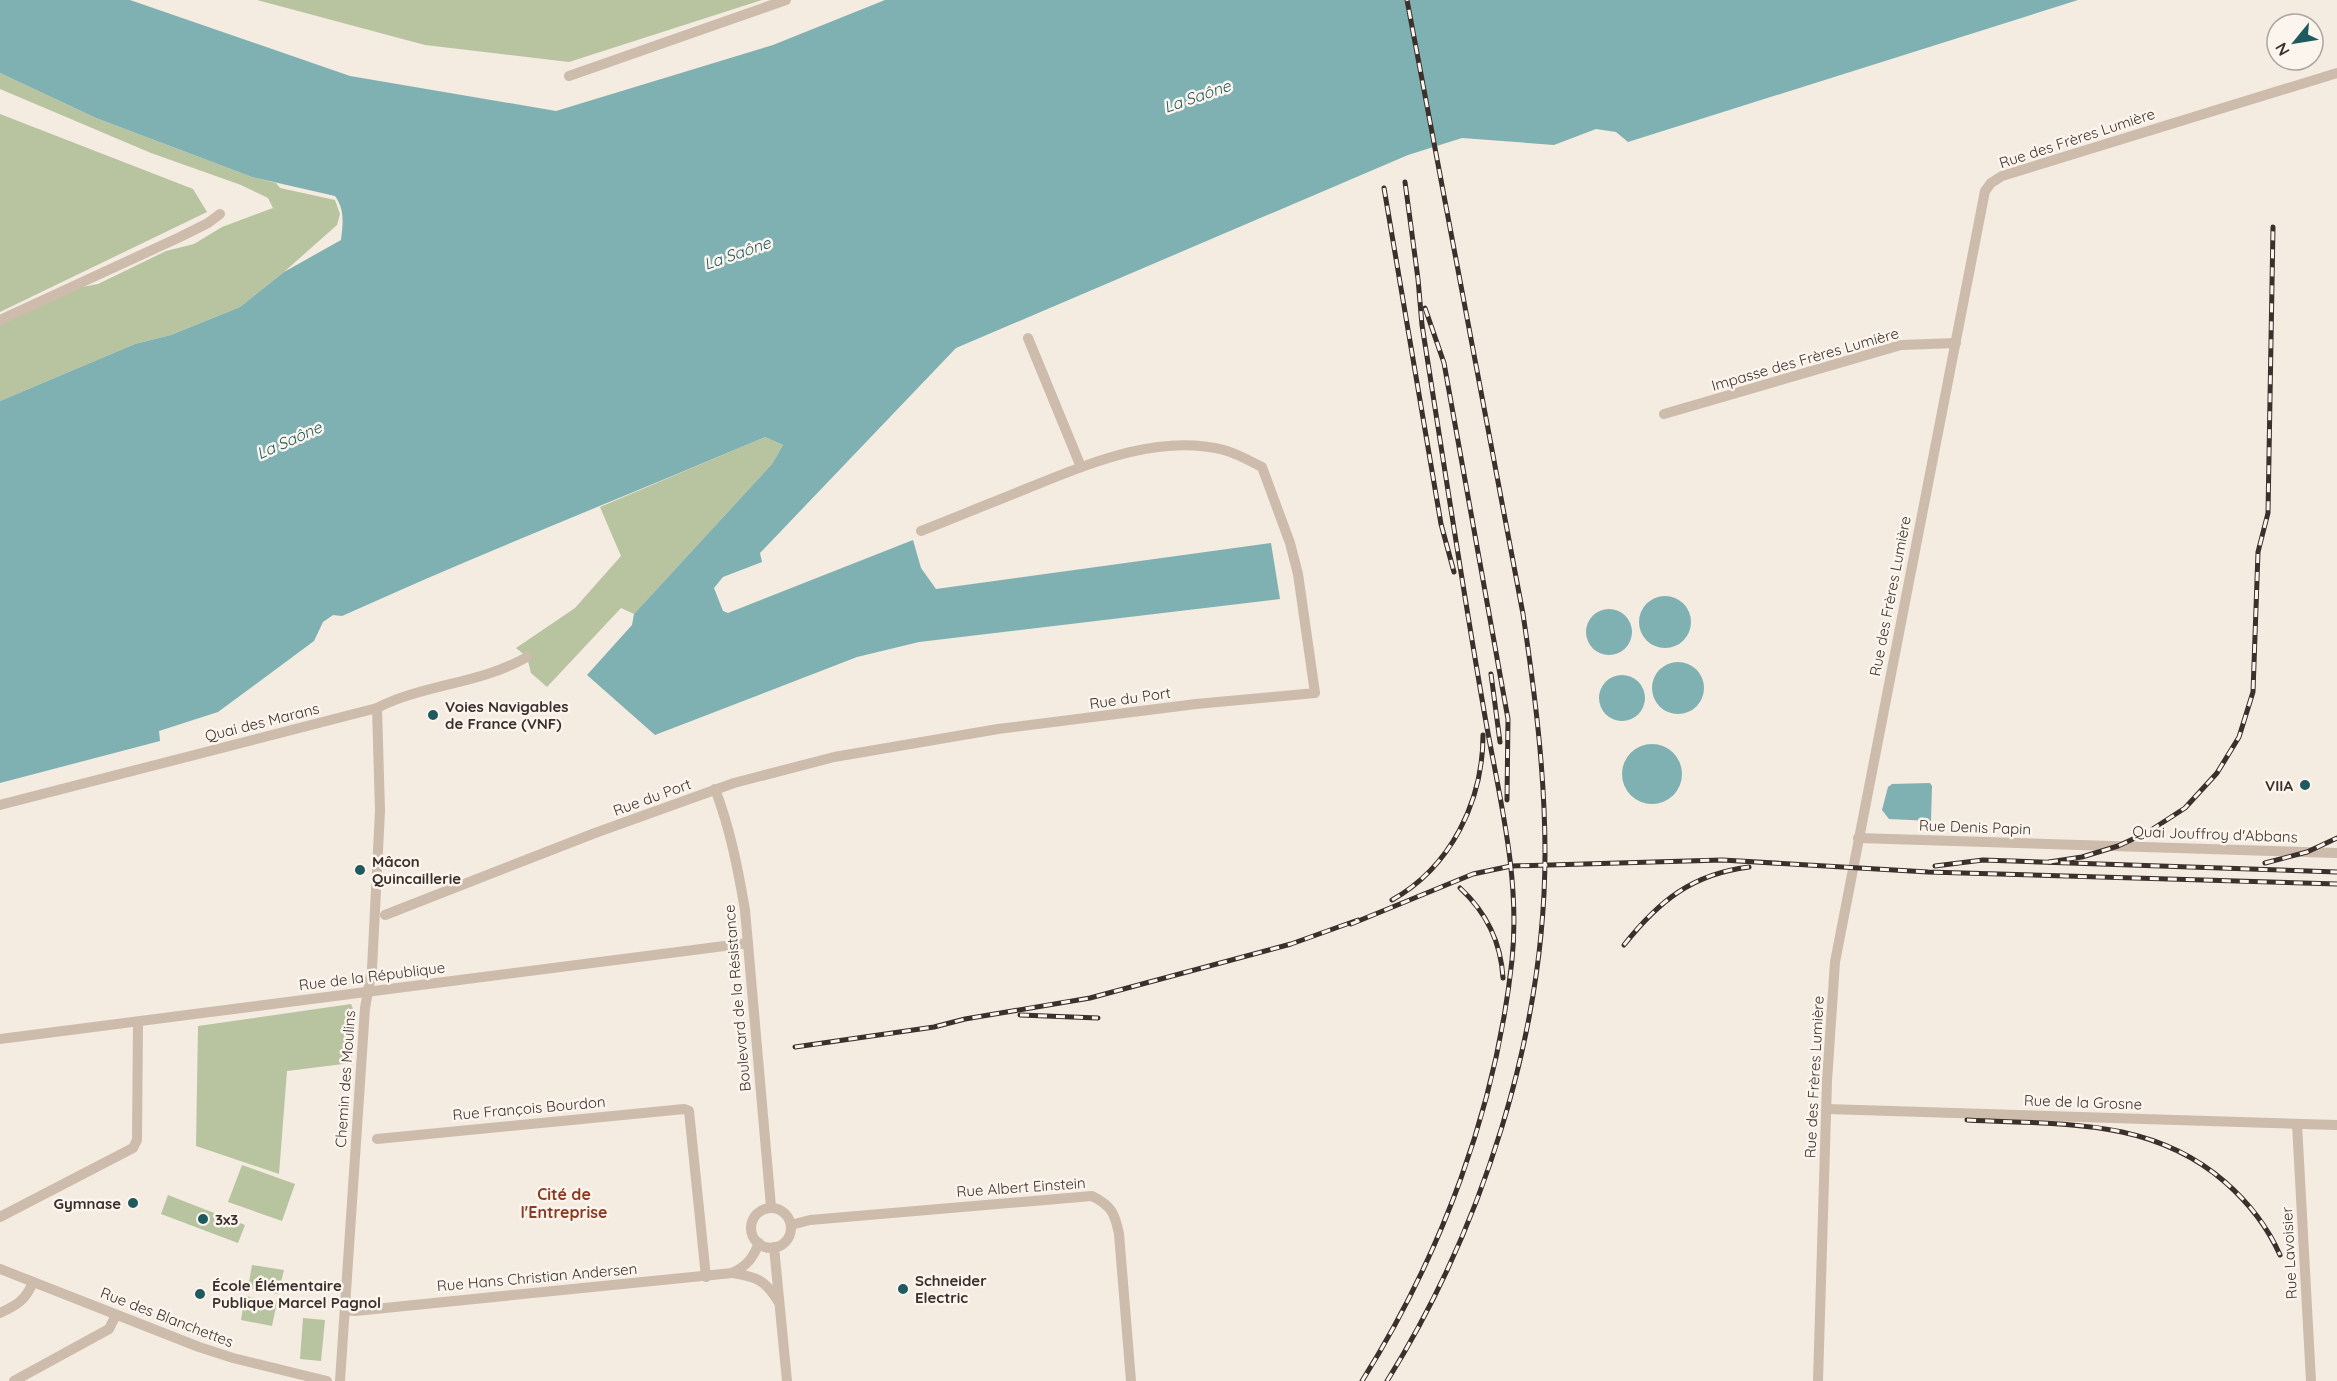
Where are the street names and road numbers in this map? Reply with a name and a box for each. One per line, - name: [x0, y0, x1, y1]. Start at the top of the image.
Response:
- street label: Rue des Frères Lumière: [1997, 104, 2157, 172]
- street label: Impasse des Frères Lumière: [1709, 323, 1901, 395]
- street label: Rue des Frères Lumière: [1865, 514, 1915, 678]
- street label: Rue du Port: [1088, 683, 1172, 713]
- street label: Quai des Marans: [203, 699, 321, 745]
- street label: Rue du Port: [610, 774, 694, 820]
- street label: Rue Denis Papin: [1919, 816, 2031, 838]
- street label: Quai Jouffroy d'Abbans: [2132, 822, 2298, 846]
- street label: Boulevard de la Résistance: [719, 904, 755, 1092]
- street label: Rue de la République: [298, 958, 446, 994]
- street label: Rue des Frères Lumière: [1800, 995, 1828, 1159]
- street label: Chemin des Moulins: [331, 1010, 359, 1148]
- street label: Rue de la Grosne: [2023, 1090, 2143, 1114]
- street label: Rue François Bourdon: [452, 1092, 606, 1124]
- street label: Rue Albert Einstein: [956, 1173, 1086, 1201]
- street label: Rue Lavoisier: [2277, 1206, 2301, 1300]
- street label: Rue Hans Christian Andersen: [436, 1259, 638, 1295]
- street label: Rue des Blanchettes: [98, 1283, 236, 1351]

